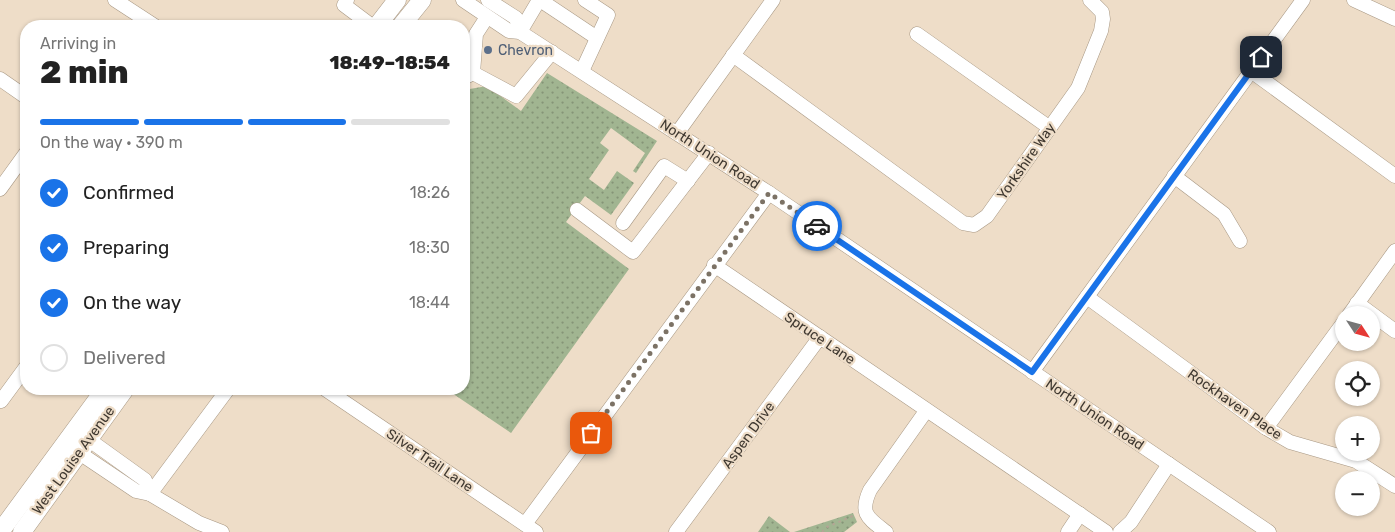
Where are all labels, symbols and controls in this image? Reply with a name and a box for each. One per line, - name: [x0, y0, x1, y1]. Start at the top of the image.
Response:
- text: Arriving in: [40, 34, 116, 53]
- pin: [1240, 36, 1282, 78]
- place label: Chevron: [498, 42, 553, 59]
- icon: home: [1247, 43, 1275, 71]
- marker: Chevron: [482, 44, 494, 56]
- text: 18:49–18:54: [330, 51, 450, 74]
- text: 2 min: [40, 53, 129, 91]
- street label: North Union Road: [657, 116, 763, 193]
- street label: Yorkshire Way: [994, 119, 1059, 203]
- text: On the way · 390 m: [40, 133, 183, 152]
- icon: check: [40, 179, 68, 207]
- text: Confirmed: [83, 181, 174, 204]
- text: 18:26: [410, 183, 450, 202]
- courier: [792, 201, 842, 251]
- icon: car: [803, 212, 831, 240]
- icon: check: [40, 234, 68, 262]
- text: Preparing: [83, 236, 169, 259]
- text: 18:30: [409, 238, 450, 257]
- icon: check: [40, 289, 68, 317]
- text: On the way: [83, 291, 181, 314]
- text: 18:44: [409, 293, 450, 312]
- north arrow: [1335, 306, 1380, 351]
- map controls: [1335, 306, 1380, 516]
- street label: Spruce Lane: [781, 309, 858, 368]
- text: Delivered: [83, 346, 166, 369]
- button: locate: [1335, 361, 1380, 406]
- street label: Rockhaven Place: [1184, 366, 1285, 443]
- street label: North Union Road: [1042, 375, 1147, 454]
- street label: Aspen Drive: [719, 398, 778, 472]
- street label: West Louise Avenue: [28, 403, 118, 518]
- pin: [570, 412, 612, 454]
- button: +: [1335, 416, 1380, 461]
- icon: bag: [577, 419, 605, 447]
- street label: Silver Trail Lane: [383, 425, 476, 496]
- button: −: [1335, 471, 1380, 516]

